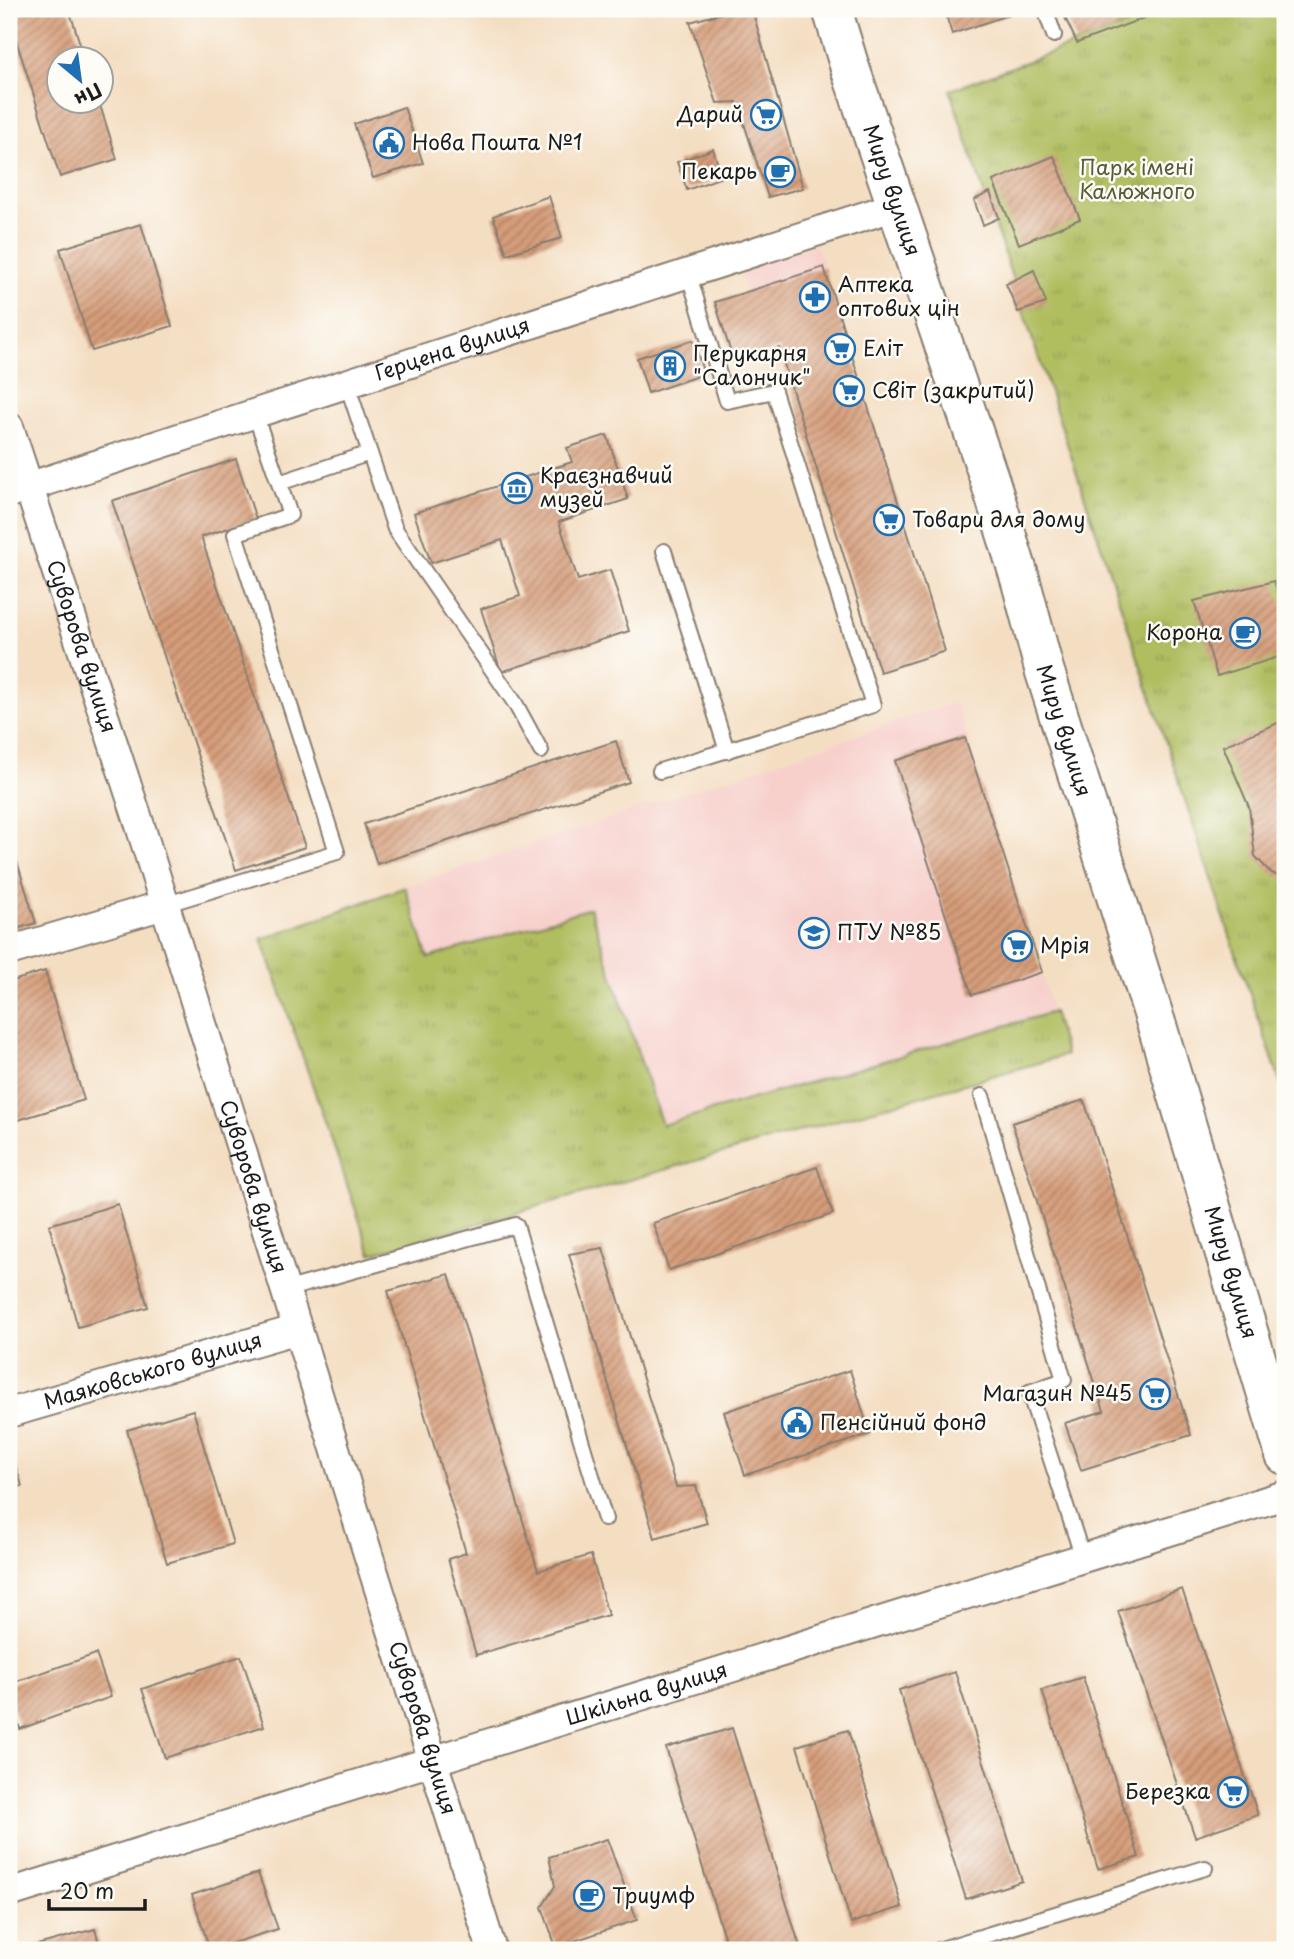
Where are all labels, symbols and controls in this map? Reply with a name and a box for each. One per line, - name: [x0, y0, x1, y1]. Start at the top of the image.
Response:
- north arrow: [46, 46, 116, 116]
- text: Пн: [70, 77, 108, 115]
- place label: Дарий: [676, 97, 743, 129]
- supermarket icon: Дарий: [749, 98, 783, 132]
- street label: Миру вулиця: [856, 120, 931, 260]
- place label: Нова Пошта №1: [412, 125, 582, 157]
- public building icon: Нова Пошта №1: [372, 126, 406, 160]
- park label: Парк імені Калюжного: [1079, 150, 1195, 206]
- place label: Пекарь: [681, 154, 757, 186]
- cafe icon: Пекарь: [763, 155, 797, 189]
- place label: Аптека оптових цін: [838, 267, 960, 323]
- pharmacy icon: Аптека оптових цін: [798, 280, 832, 314]
- street label: Герцена вулиця: [370, 308, 533, 388]
- place label: Еліт: [863, 331, 904, 363]
- supermarket icon: Еліт: [823, 332, 857, 366]
- place label: Перукарня "Салончик": [693, 336, 811, 392]
- building icon: Перукарня "Салончик": [653, 349, 687, 383]
- place label: Світ (закритий): [872, 373, 1035, 405]
- supermarket icon: Світ (закритий): [832, 374, 866, 408]
- place label: Краєзнавчий музей: [540, 458, 673, 514]
- museum icon: Краєзнавчий музей: [500, 471, 534, 505]
- place label: Товари для дому: [912, 502, 1085, 534]
- supermarket icon: Товари для дому: [872, 503, 906, 537]
- street label: Суворова вулиця: [40, 555, 126, 736]
- place label: Корона: [1146, 615, 1222, 647]
- cafe icon: Корона: [1228, 616, 1262, 650]
- street label: Миру вулиця: [1029, 660, 1101, 800]
- place label: ПТУ №85: [837, 915, 941, 947]
- school or university icon: ПТУ №85: [797, 916, 831, 950]
- place label: Мрія: [1040, 928, 1090, 960]
- supermarket icon: Мрія: [1000, 929, 1034, 963]
- street label: Суворова вулиця: [213, 1095, 297, 1277]
- street label: Миру вулиця: [1198, 1202, 1267, 1342]
- street label: Маяковського вулиця: [39, 1322, 266, 1416]
- place label: Магазин №45: [982, 1376, 1132, 1408]
- supermarket icon: Магазин №45: [1138, 1377, 1172, 1411]
- place label: Пенсійний фонд: [820, 1405, 986, 1437]
- public building icon: Пенсійний фонд: [780, 1406, 814, 1440]
- street label: Суворова вулиця: [382, 1636, 467, 1818]
- street label: Шкільна вулиця: [561, 1652, 731, 1732]
- place label: Березка: [1125, 1774, 1210, 1806]
- supermarket icon: Березка: [1216, 1775, 1250, 1809]
- scale bar: [49, 1868, 145, 1912]
- text: 20 m: [60, 1874, 114, 1906]
- place label: Триумф: [612, 1878, 695, 1910]
- cafe icon: Триумф: [572, 1879, 606, 1913]

